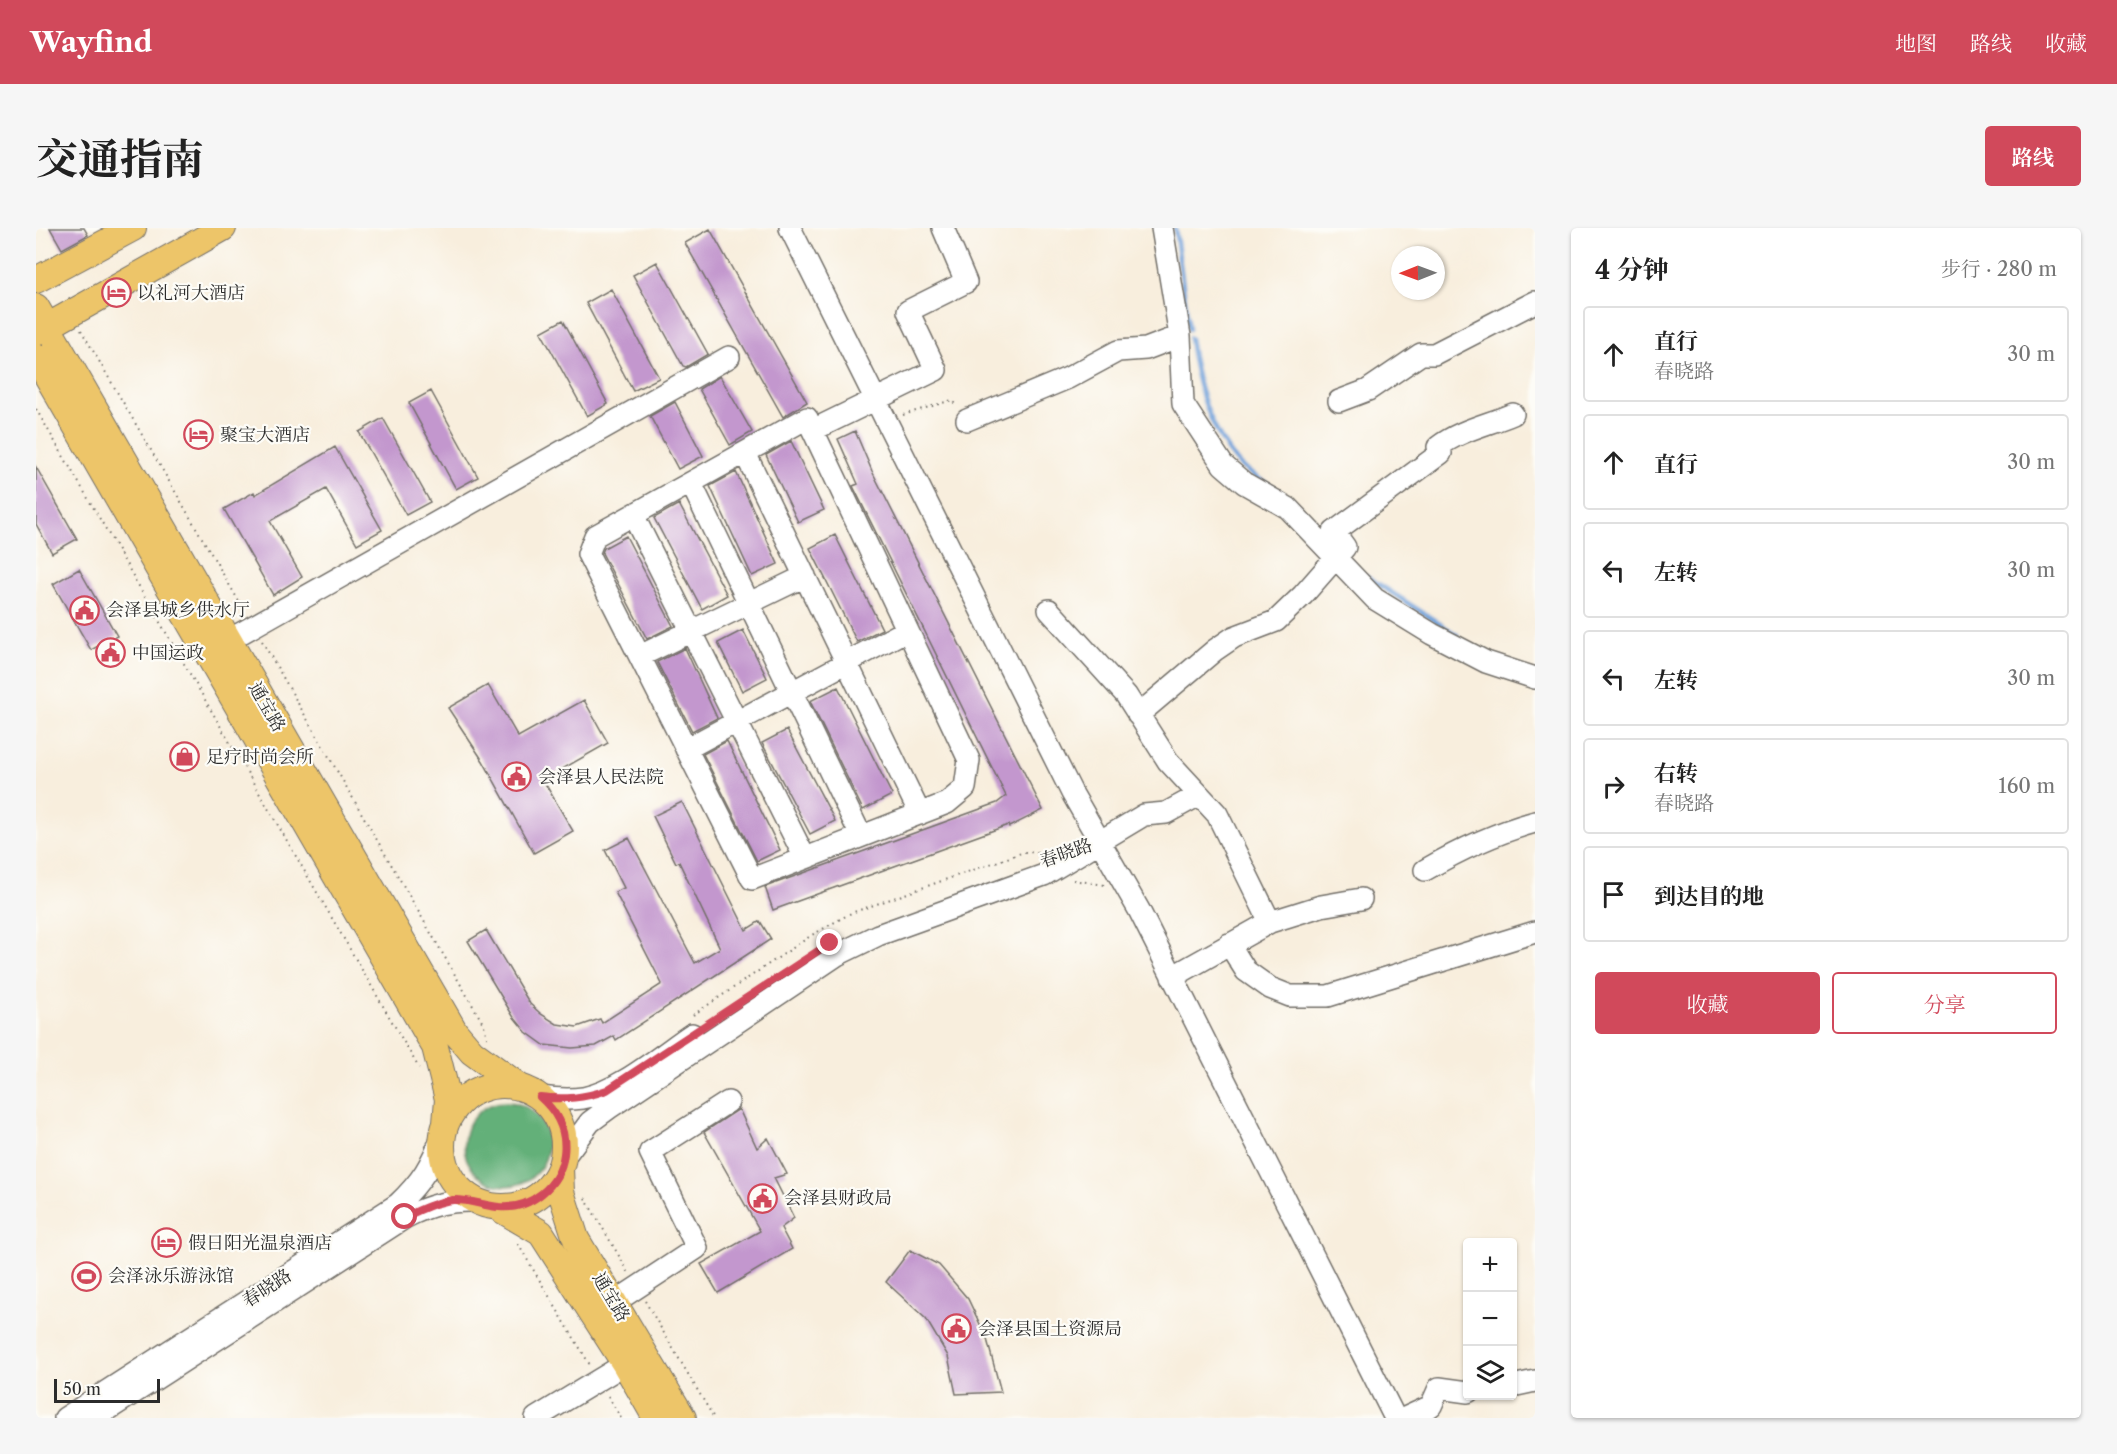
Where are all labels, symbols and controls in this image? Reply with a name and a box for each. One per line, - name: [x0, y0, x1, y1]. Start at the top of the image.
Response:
- text: Wayfind: [30, 25, 152, 59]
- text: 地图: [1895, 31, 1937, 56]
- text: 路线: [1970, 31, 2012, 56]
- text: 收藏: [2045, 31, 2087, 56]
- button: 路线: [1985, 126, 2081, 186]
- text: 交通指南: [36, 133, 204, 185]
- north arrow: [1391, 246, 1445, 300]
- text: 4 分钟: [1595, 254, 1669, 286]
- text: 步行 · 280 m: [1941, 257, 2057, 281]
- hotel icon: 以礼河大酒店: [100, 277, 132, 309]
- place label: 以礼河大酒店: [137, 282, 245, 304]
- text: 直行: [1654, 328, 1698, 355]
- icon: ahead: [1597, 338, 1630, 371]
- text: 30 m: [2007, 342, 2055, 366]
- text: 春晓路: [1654, 359, 1714, 383]
- hotel icon: 聚宝大酒店: [183, 419, 215, 451]
- place label: 聚宝大酒店: [220, 424, 310, 446]
- icon: ahead: [1597, 446, 1630, 479]
- text: 30 m: [2007, 450, 2055, 474]
- text: 直行: [1654, 451, 1698, 478]
- icon: left: [1597, 554, 1630, 587]
- text: 30 m: [2007, 558, 2055, 582]
- text: 左转: [1654, 559, 1698, 586]
- public building icon: 会泽县城乡供水厅: [69, 594, 101, 626]
- place label: 会泽县城乡供水厅: [106, 599, 250, 621]
- public building icon: 中国运政: [95, 637, 127, 669]
- place label: 中国运政: [132, 642, 204, 664]
- icon: left: [1597, 662, 1630, 695]
- text: 30 m: [2007, 666, 2055, 690]
- text: 左转: [1654, 667, 1698, 694]
- street label: 通宝路: [244, 678, 290, 736]
- shop icon: 足疗时尚会所: [169, 741, 201, 773]
- place label: 足疗时尚会所: [206, 746, 314, 768]
- text: 右转: [1654, 760, 1698, 787]
- public building icon: 会泽县人民法院: [501, 761, 533, 793]
- place label: 会泽县人民法院: [538, 766, 664, 788]
- icon: right: [1597, 770, 1630, 803]
- text: 160 m: [1998, 774, 2055, 798]
- text: 春晓路: [1654, 791, 1714, 815]
- street label: 春晓路: [1037, 834, 1095, 872]
- icon: arrive: [1597, 878, 1630, 911]
- text: 到达目的地: [1654, 883, 1764, 910]
- route end: [816, 929, 842, 955]
- button: 收藏: [1595, 972, 1820, 1034]
- button: 分享: [1832, 972, 2057, 1034]
- public building icon: 会泽县财政局: [747, 1182, 779, 1214]
- place label: 会泽县财政局: [784, 1187, 892, 1209]
- route start: [391, 1203, 417, 1229]
- hotel icon: 假日阳光温泉酒店: [151, 1227, 183, 1259]
- place label: 假日阳光温泉酒店: [188, 1232, 332, 1254]
- map controls: [1463, 1238, 1517, 1400]
- button: +: [1463, 1238, 1517, 1292]
- sports icon: 会泽泳乐游泳馆: [71, 1260, 103, 1292]
- street label: 春晓路: [238, 1264, 296, 1312]
- place label: 会泽泳乐游泳馆: [108, 1265, 234, 1287]
- street label: 通宝路: [588, 1268, 634, 1326]
- button: −: [1463, 1292, 1517, 1346]
- public building icon: 会泽县国土资源局: [941, 1313, 973, 1345]
- place label: 会泽县国土资源局: [978, 1318, 1122, 1340]
- button: layers: [1463, 1346, 1517, 1400]
- scale bar: [54, 1376, 160, 1404]
- text: 50 m: [63, 1379, 101, 1399]

